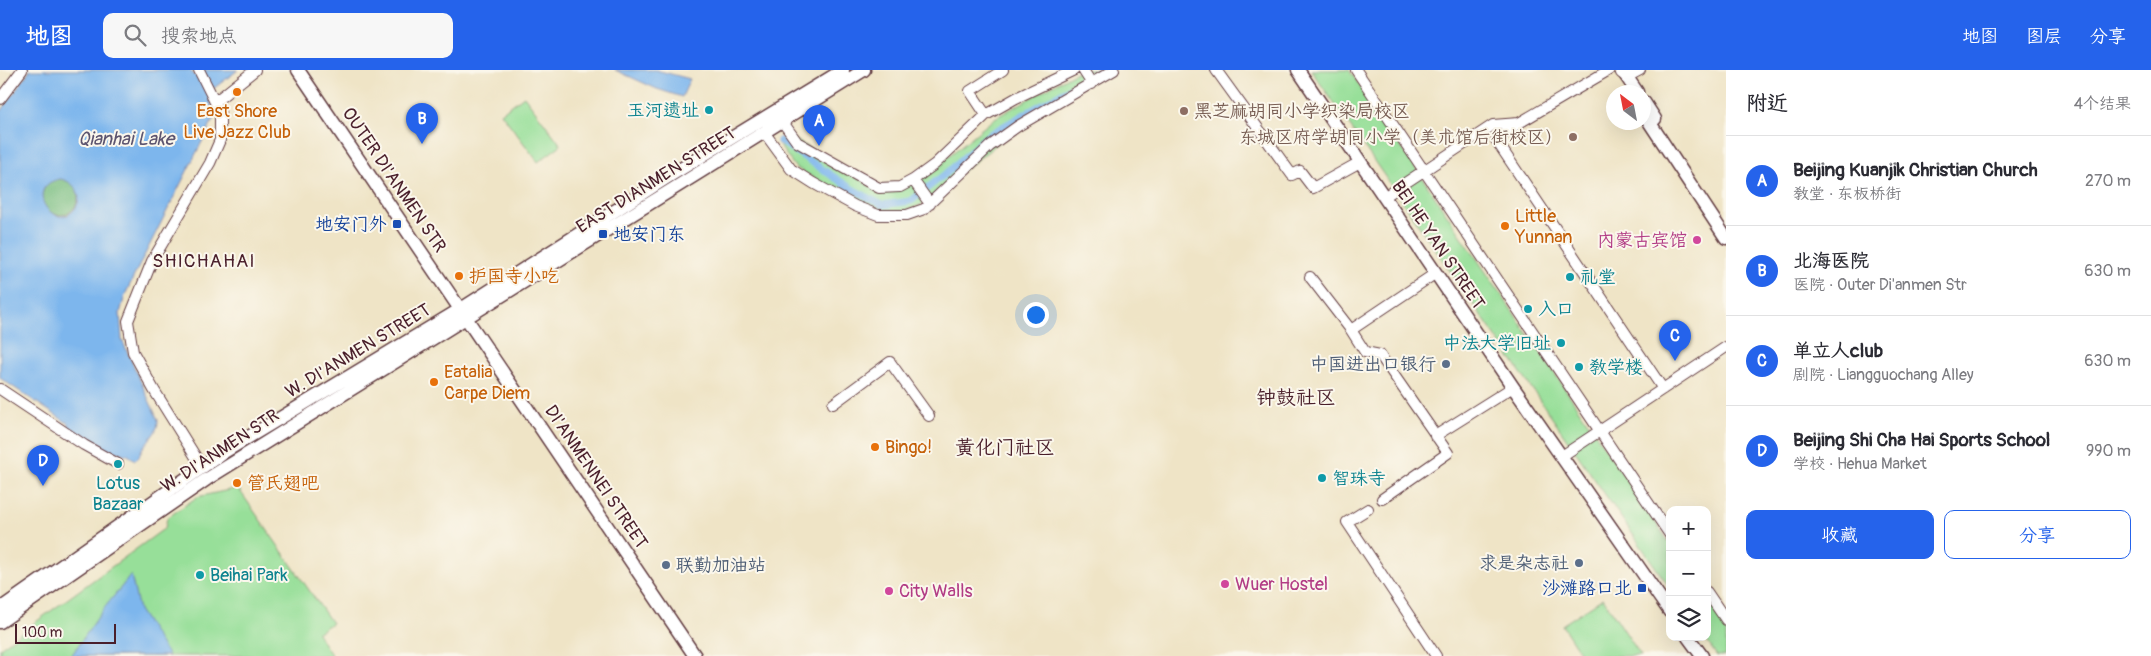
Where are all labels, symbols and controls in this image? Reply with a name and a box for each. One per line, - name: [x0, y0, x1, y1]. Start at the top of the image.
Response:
- search box: [103, 13, 453, 58]
- icon: search: [121, 21, 149, 49]
- text: 地图: [25, 22, 73, 51]
- text: 搜索地点: [161, 24, 237, 48]
- text: 地图: [1962, 25, 1998, 48]
- text: 图层: [2026, 25, 2062, 48]
- text: 分享: [2090, 25, 2126, 48]
- north arrow: [1606, 85, 1651, 130]
- marker: East Shore Live Jazz Club: [231, 86, 243, 98]
- text: 附近: [1746, 90, 1788, 117]
- text: 4个结果: [2074, 94, 2131, 114]
- place label: 玉河遗址: [627, 99, 699, 122]
- place label: East Shore Live Jazz Club: [183, 100, 291, 144]
- place label: 黑芝麻胡同小学织染局校区: [1194, 100, 1410, 123]
- street label: OUTER DI'ANMEN STR: [337, 103, 451, 257]
- pin: B: [406, 103, 438, 144]
- marker: 玉河遗址: [703, 104, 715, 116]
- pin: A: [803, 105, 835, 146]
- marker: 黑芝麻胡同小学织染局校区: [1178, 105, 1190, 117]
- street label: EAST DIANMEN STREET: [572, 121, 740, 239]
- place label: 东城区府学胡同小学（美术馆后街校区）: [1239, 126, 1563, 149]
- water label: Qianhai Lake: [78, 127, 176, 151]
- marker: 东城区府学胡同小学（美术馆后街校区）: [1567, 131, 1579, 143]
- text: Beijing Kuanjik Christian Church: [1793, 158, 2038, 182]
- text: A: [1757, 171, 1767, 191]
- text: 270 m: [2085, 171, 2131, 191]
- street label: BEI HE YAN STREET: [1386, 176, 1490, 314]
- text: 教堂 · 东板桥街: [1793, 184, 1901, 204]
- place label: Little Yunnan: [1514, 205, 1572, 249]
- place label: 地安门外: [315, 213, 387, 236]
- marker: 地安门外: [391, 218, 403, 230]
- marker: Little Yunnan: [1499, 220, 1511, 232]
- place label: 地安门东: [613, 223, 685, 246]
- marker: 地安门东: [597, 228, 609, 240]
- place label: 内蒙古宾馆: [1597, 229, 1687, 252]
- marker: 内蒙古宾馆: [1691, 234, 1703, 246]
- district label: SHICHAHAI: [152, 249, 256, 273]
- text: 北海医院: [1793, 249, 1869, 273]
- text: B: [1757, 261, 1767, 281]
- text: 630 m: [2084, 261, 2131, 281]
- place label: 护国寺小吃: [469, 265, 559, 288]
- place label: 礼堂: [1580, 266, 1616, 289]
- marker: 护国寺小吃: [453, 270, 465, 282]
- marker: 礼堂: [1564, 271, 1576, 283]
- text: 医院 · Outer Di'anmen Str: [1793, 275, 1967, 295]
- place label: 入口: [1538, 298, 1574, 321]
- street label: W. DI'ANMEN STREET: [281, 299, 435, 403]
- your location: [1023, 302, 1049, 328]
- marker: 入口: [1522, 303, 1534, 315]
- pin: C: [1659, 320, 1691, 361]
- place label: 中法大学旧址: [1443, 332, 1551, 355]
- marker: 中法大学旧址: [1555, 337, 1567, 349]
- text: 单立人club: [1793, 339, 1883, 363]
- text: C: [1757, 351, 1767, 371]
- text: 630 m: [2084, 351, 2131, 371]
- place label: 中国进出口银行: [1310, 353, 1436, 376]
- place label: 教学楼: [1589, 356, 1643, 379]
- marker: 中国进出口银行: [1440, 358, 1452, 370]
- place label: Eatalia Carpe Diem: [444, 361, 530, 405]
- marker: 教学楼: [1573, 361, 1585, 373]
- text: 剧院 · Liangguochang Alley: [1793, 365, 1974, 385]
- marker: Eatalia Carpe Diem: [428, 376, 440, 388]
- district label: 钟鼓社区: [1256, 385, 1336, 410]
- street label: DI'ANMENNEI STREET: [539, 401, 653, 553]
- street label: W. DI'ANMEN STR: [156, 404, 284, 498]
- text: Beijing Shi Cha Hai Sports School: [1793, 428, 2050, 452]
- district label: 黄化门社区: [955, 435, 1055, 460]
- place label: Bingo!: [885, 436, 932, 459]
- marker: Bingo!: [869, 441, 881, 453]
- text: D: [1757, 441, 1767, 461]
- text: 990 m: [2086, 441, 2131, 461]
- pin: D: [27, 445, 59, 486]
- text: 学校 · Hehua Market: [1793, 454, 1927, 474]
- marker: Lotus Bazaar: [112, 458, 124, 470]
- place label: 智珠寺: [1332, 467, 1386, 490]
- place label: Lotus Bazaar: [92, 472, 144, 516]
- place label: 管氏翅吧: [247, 472, 319, 495]
- marker: 智珠寺: [1316, 472, 1328, 484]
- marker: 管氏翅吧: [231, 477, 243, 489]
- map controls: [1666, 506, 1711, 641]
- button: +: [1666, 506, 1711, 551]
- button: 收藏: [1746, 510, 1934, 559]
- button: 分享: [1944, 510, 2131, 559]
- button: −: [1666, 551, 1711, 596]
- place label: 求是杂志社: [1479, 552, 1569, 575]
- place label: 联勤加油站: [676, 554, 766, 577]
- marker: 求是杂志社: [1573, 557, 1585, 569]
- marker: 联勤加油站: [660, 559, 672, 571]
- place label: Beihai Park: [210, 564, 288, 587]
- marker: Beihai Park: [194, 569, 206, 581]
- place label: Wuer Hostel: [1235, 573, 1328, 596]
- place label: 沙滩路口北: [1542, 577, 1632, 600]
- marker: Wuer Hostel: [1219, 578, 1231, 590]
- place label: City Walls: [899, 580, 973, 603]
- marker: 沙滩路口北: [1636, 582, 1648, 594]
- marker: City Walls: [883, 585, 895, 597]
- button: layers: [1666, 596, 1711, 641]
- scale bar: [15, 621, 116, 644]
- text: 100 m: [22, 624, 62, 641]

